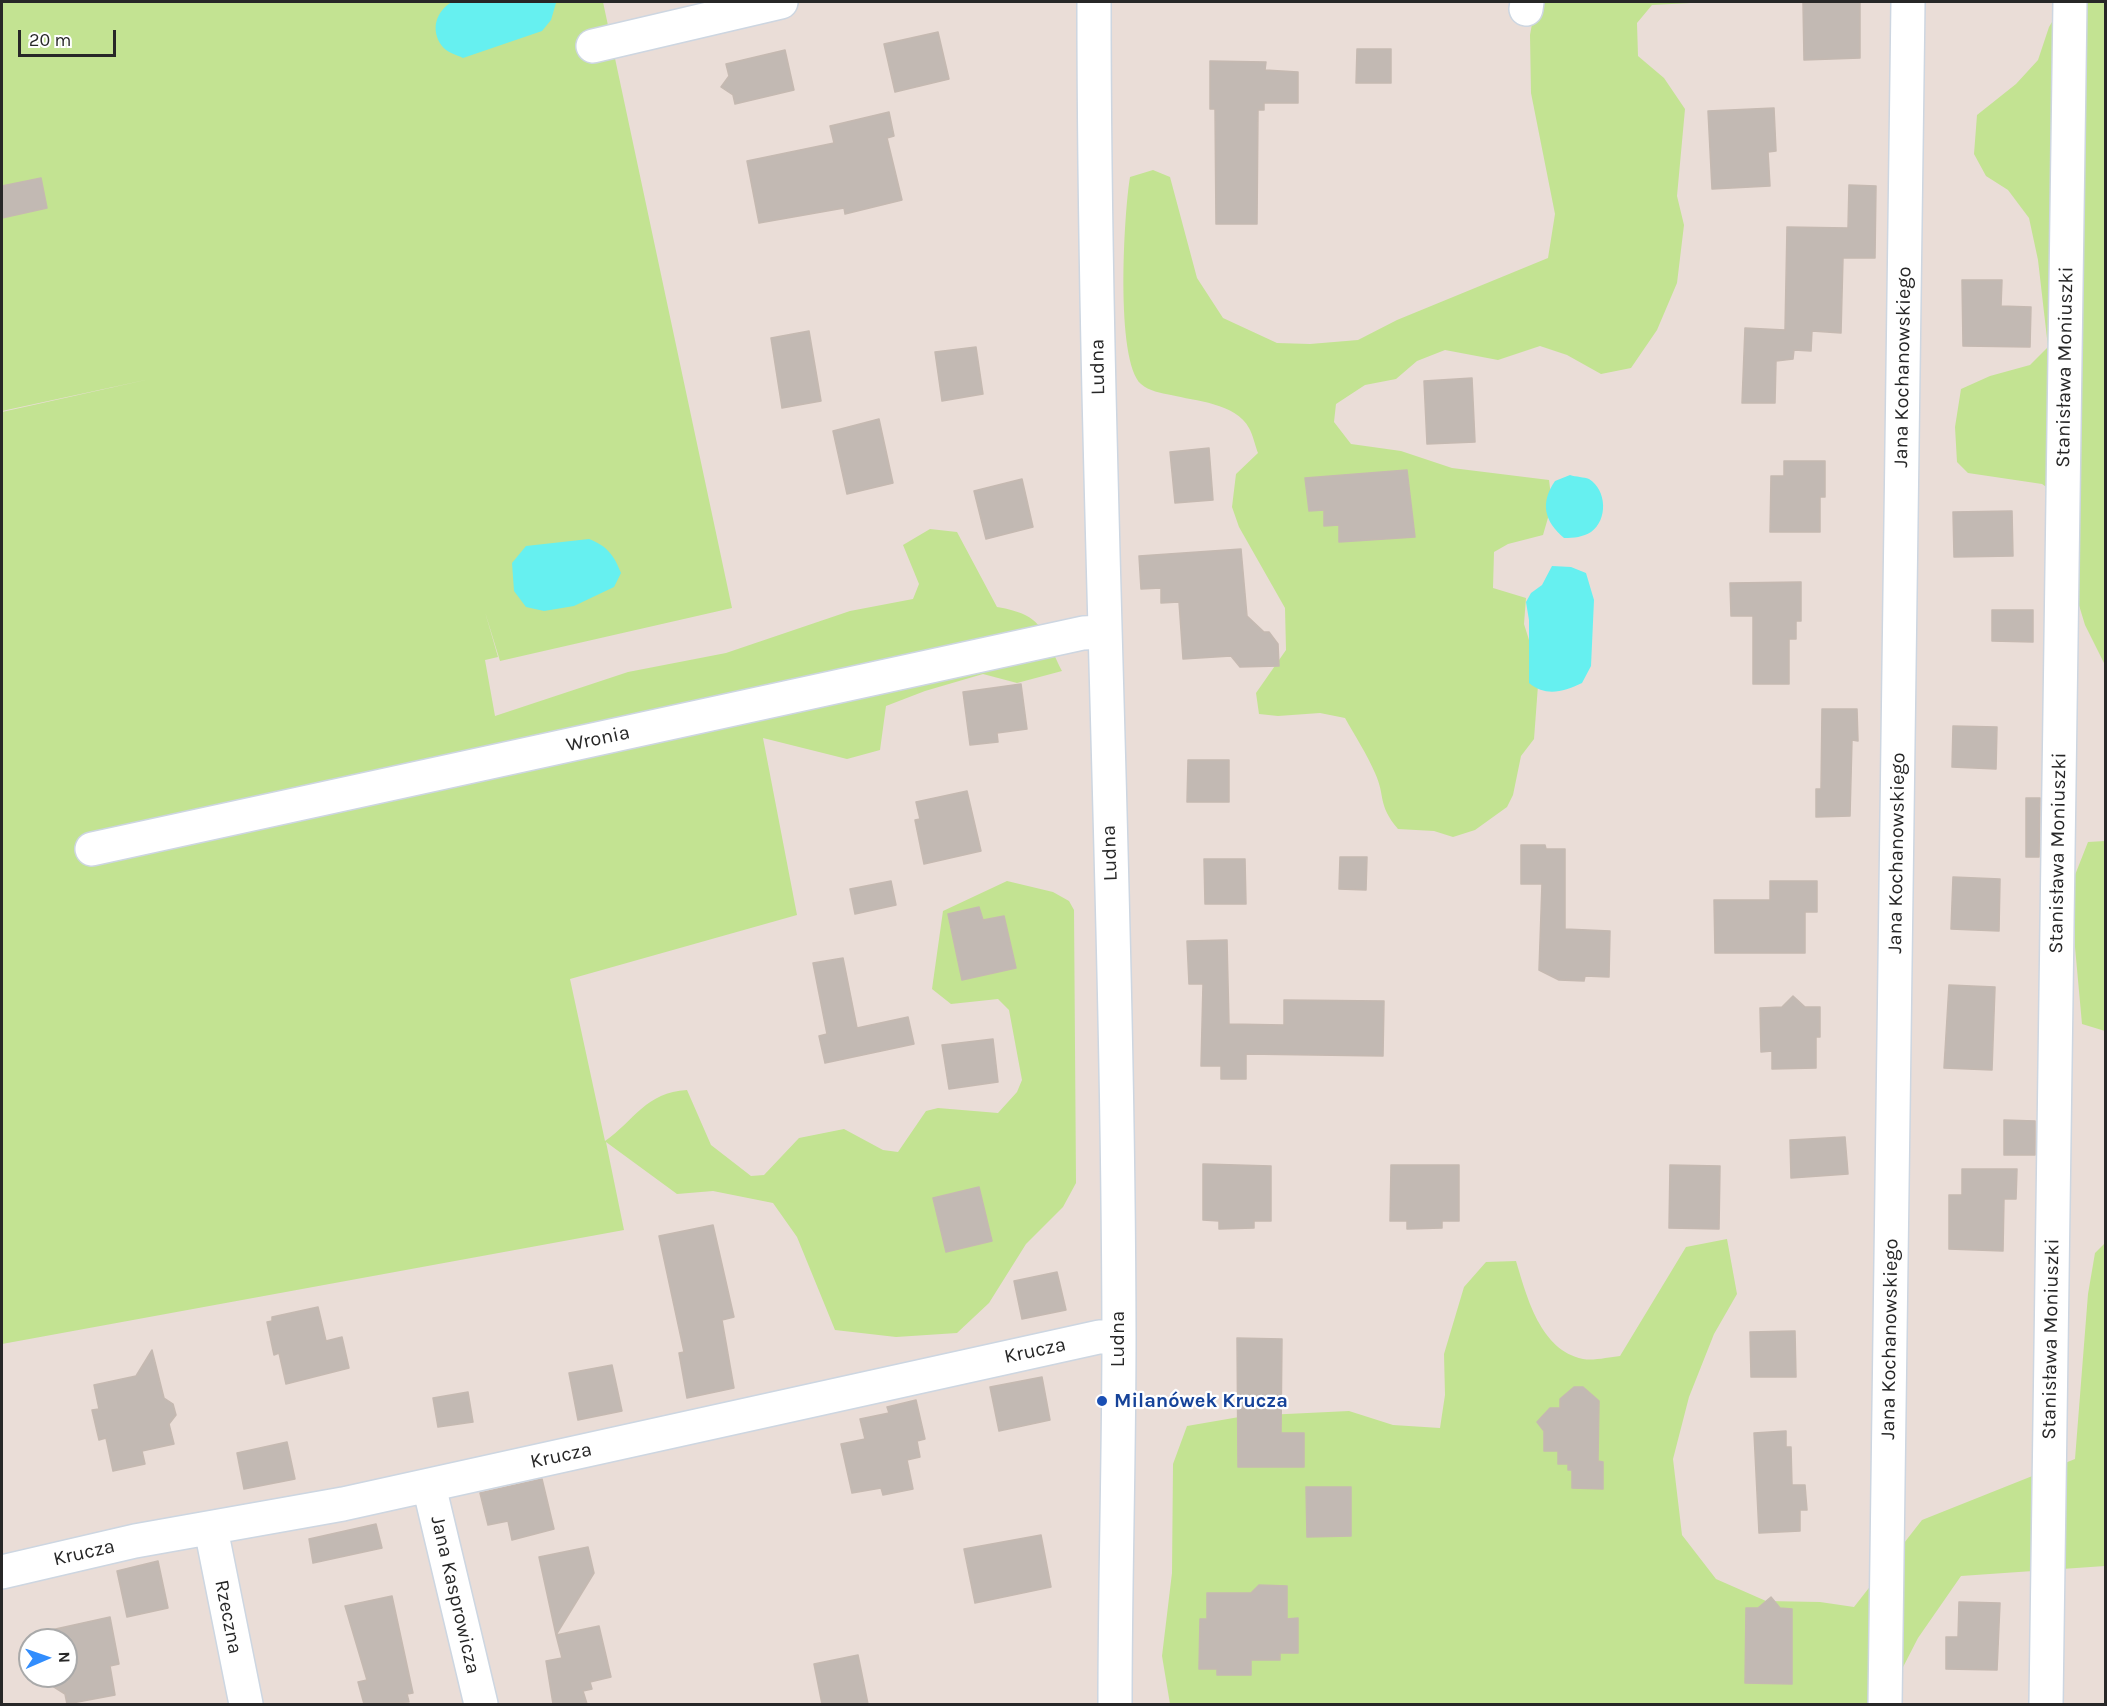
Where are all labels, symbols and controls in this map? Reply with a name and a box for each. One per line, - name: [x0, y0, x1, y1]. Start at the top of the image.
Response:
- scale bar: [21, 18, 118, 56]
- text: 20 m: [29, 29, 71, 51]
- street label: Jana Kochanowskiego: [1889, 266, 1917, 468]
- street label: Stanisława Moniuszki: [2051, 266, 2079, 468]
- street label: Ludna: [1086, 339, 1110, 395]
- street label: Wronia: [564, 721, 632, 757]
- street label: Jana Kochanowskiego: [1883, 752, 1911, 954]
- street label: Stanisława Moniuszki: [2044, 752, 2072, 954]
- street label: Ludna: [1097, 824, 1123, 882]
- street label: Jana Kochanowskiego: [1876, 1238, 1904, 1440]
- street label: Stanisława Moniuszki: [2037, 1238, 2065, 1440]
- street label: Ludna: [1106, 1311, 1130, 1367]
- street label: Krucza: [1002, 1333, 1068, 1369]
- place label: Milanówek Krucza: [1114, 1389, 1288, 1413]
- marker: Milanówek Krucza: [1095, 1394, 1109, 1408]
- street label: Krucza: [528, 1438, 594, 1474]
- street label: Jana Kasprowicza: [425, 1514, 485, 1676]
- street label: Krucza: [51, 1534, 117, 1572]
- street label: Rzeczna: [209, 1578, 247, 1656]
- north arrow: [18, 1628, 78, 1688]
- text: N: [55, 1651, 74, 1663]

